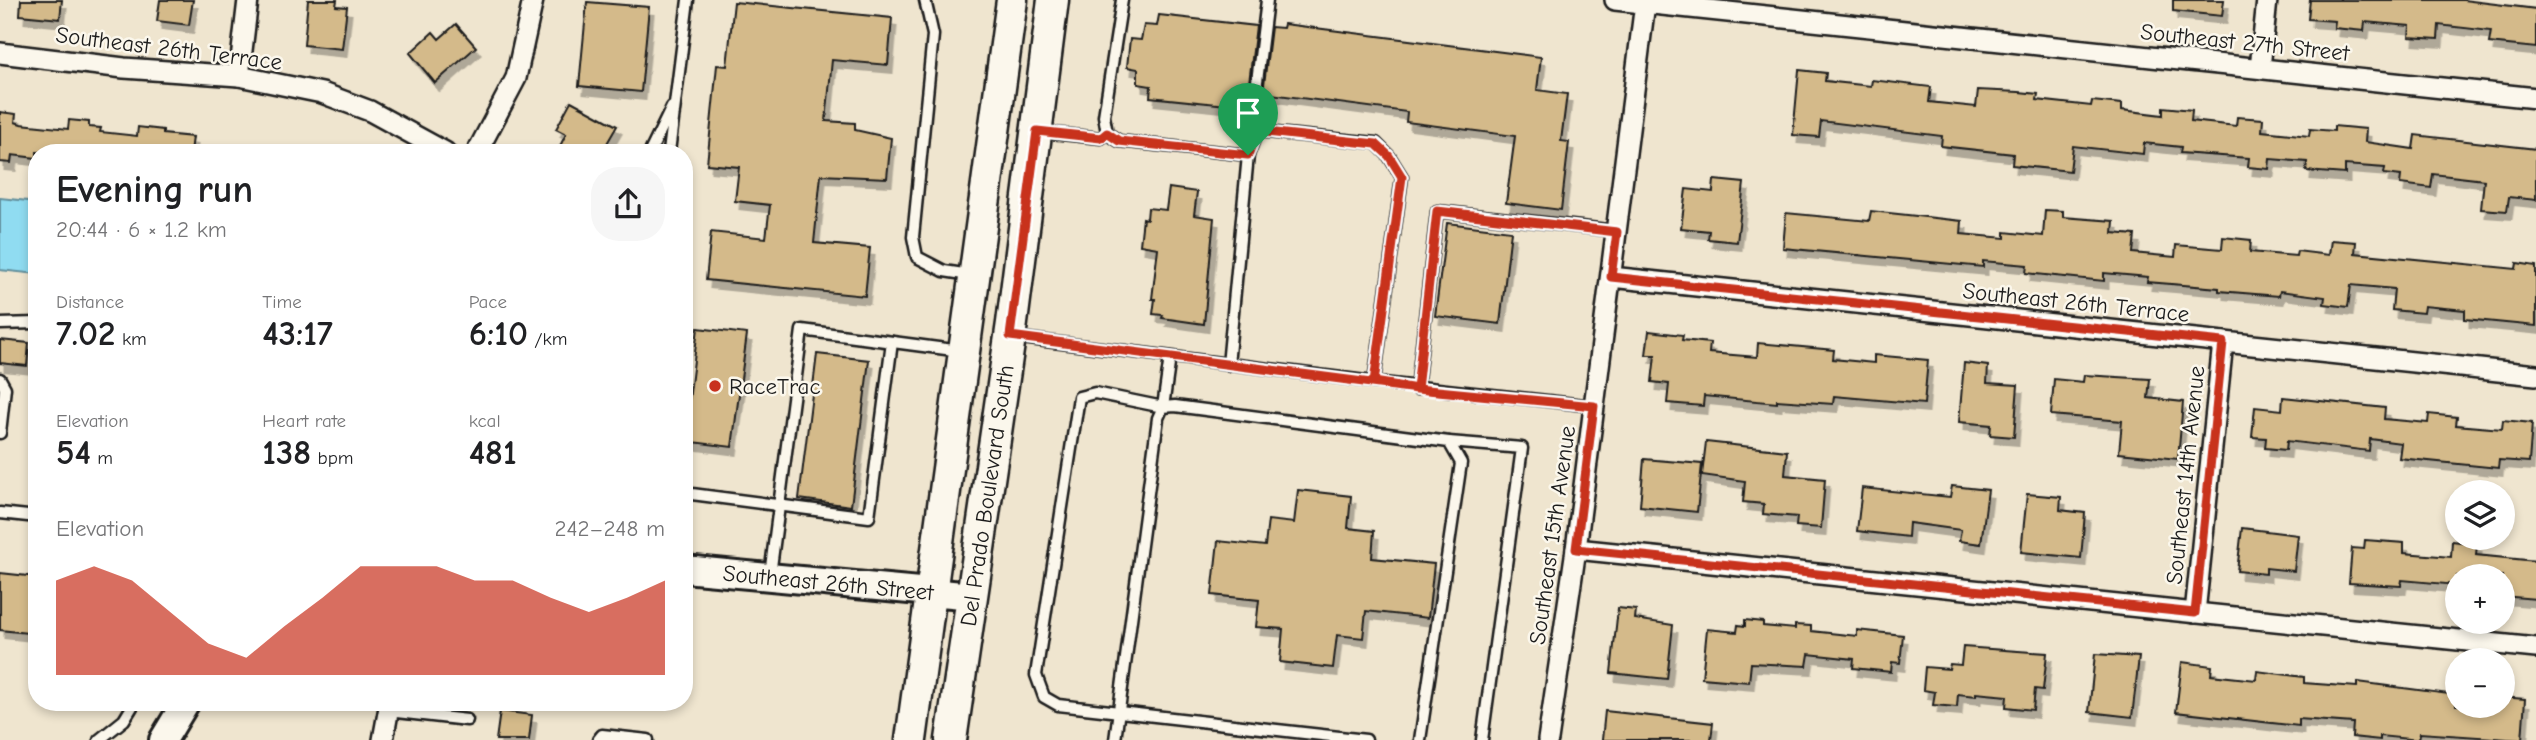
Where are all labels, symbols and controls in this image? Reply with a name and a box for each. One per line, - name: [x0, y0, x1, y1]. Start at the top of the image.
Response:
- street label: Southeast 27th Street: [2139, 18, 2352, 67]
- street label: Southeast 26th Terrace: [54, 21, 284, 76]
- pin: [1218, 83, 1278, 155]
- icon: arrive: [1229, 94, 1267, 132]
- button: share: [591, 167, 665, 241]
- text: Evening run: [56, 168, 253, 212]
- text: 20:44 · 6 × 1.2 km: [56, 216, 227, 243]
- street label: Southeast 26th Terrace: [1961, 277, 2191, 328]
- text: Distance: [56, 291, 124, 313]
- text: Time: [262, 291, 302, 313]
- text: Pace: [469, 291, 507, 313]
- text: 7.02: [56, 313, 116, 354]
- text: 43:17: [262, 313, 333, 354]
- text: 6:10: [469, 313, 528, 354]
- text: km: [116, 328, 147, 350]
- text: /km: [528, 328, 568, 350]
- street label: Del Prado Boulevard South: [955, 363, 1020, 628]
- street label: Southeast 14th Avenue: [2161, 364, 2210, 586]
- place label: RaceTrac: [729, 373, 821, 400]
- marker: RaceTrac: [707, 378, 723, 394]
- text: Elevation: [56, 410, 129, 432]
- text: Heart rate: [262, 410, 346, 432]
- text: kcal: [469, 410, 501, 432]
- street label: Southeast 15th Avenue: [1524, 424, 1581, 646]
- text: 54: [56, 432, 91, 473]
- text: 138: [262, 432, 311, 473]
- text: 481: [469, 432, 517, 473]
- text: m: [91, 447, 113, 469]
- text: bpm: [311, 447, 354, 469]
- map controls: [2445, 480, 2515, 718]
- button: layers: [2445, 480, 2515, 550]
- text: Elevation: [56, 515, 144, 542]
- text: 242–248 m: [555, 515, 665, 542]
- street label: Southeast 26th Street: [722, 560, 936, 606]
- button: +: [2445, 564, 2515, 634]
- button: −: [2445, 648, 2515, 718]

